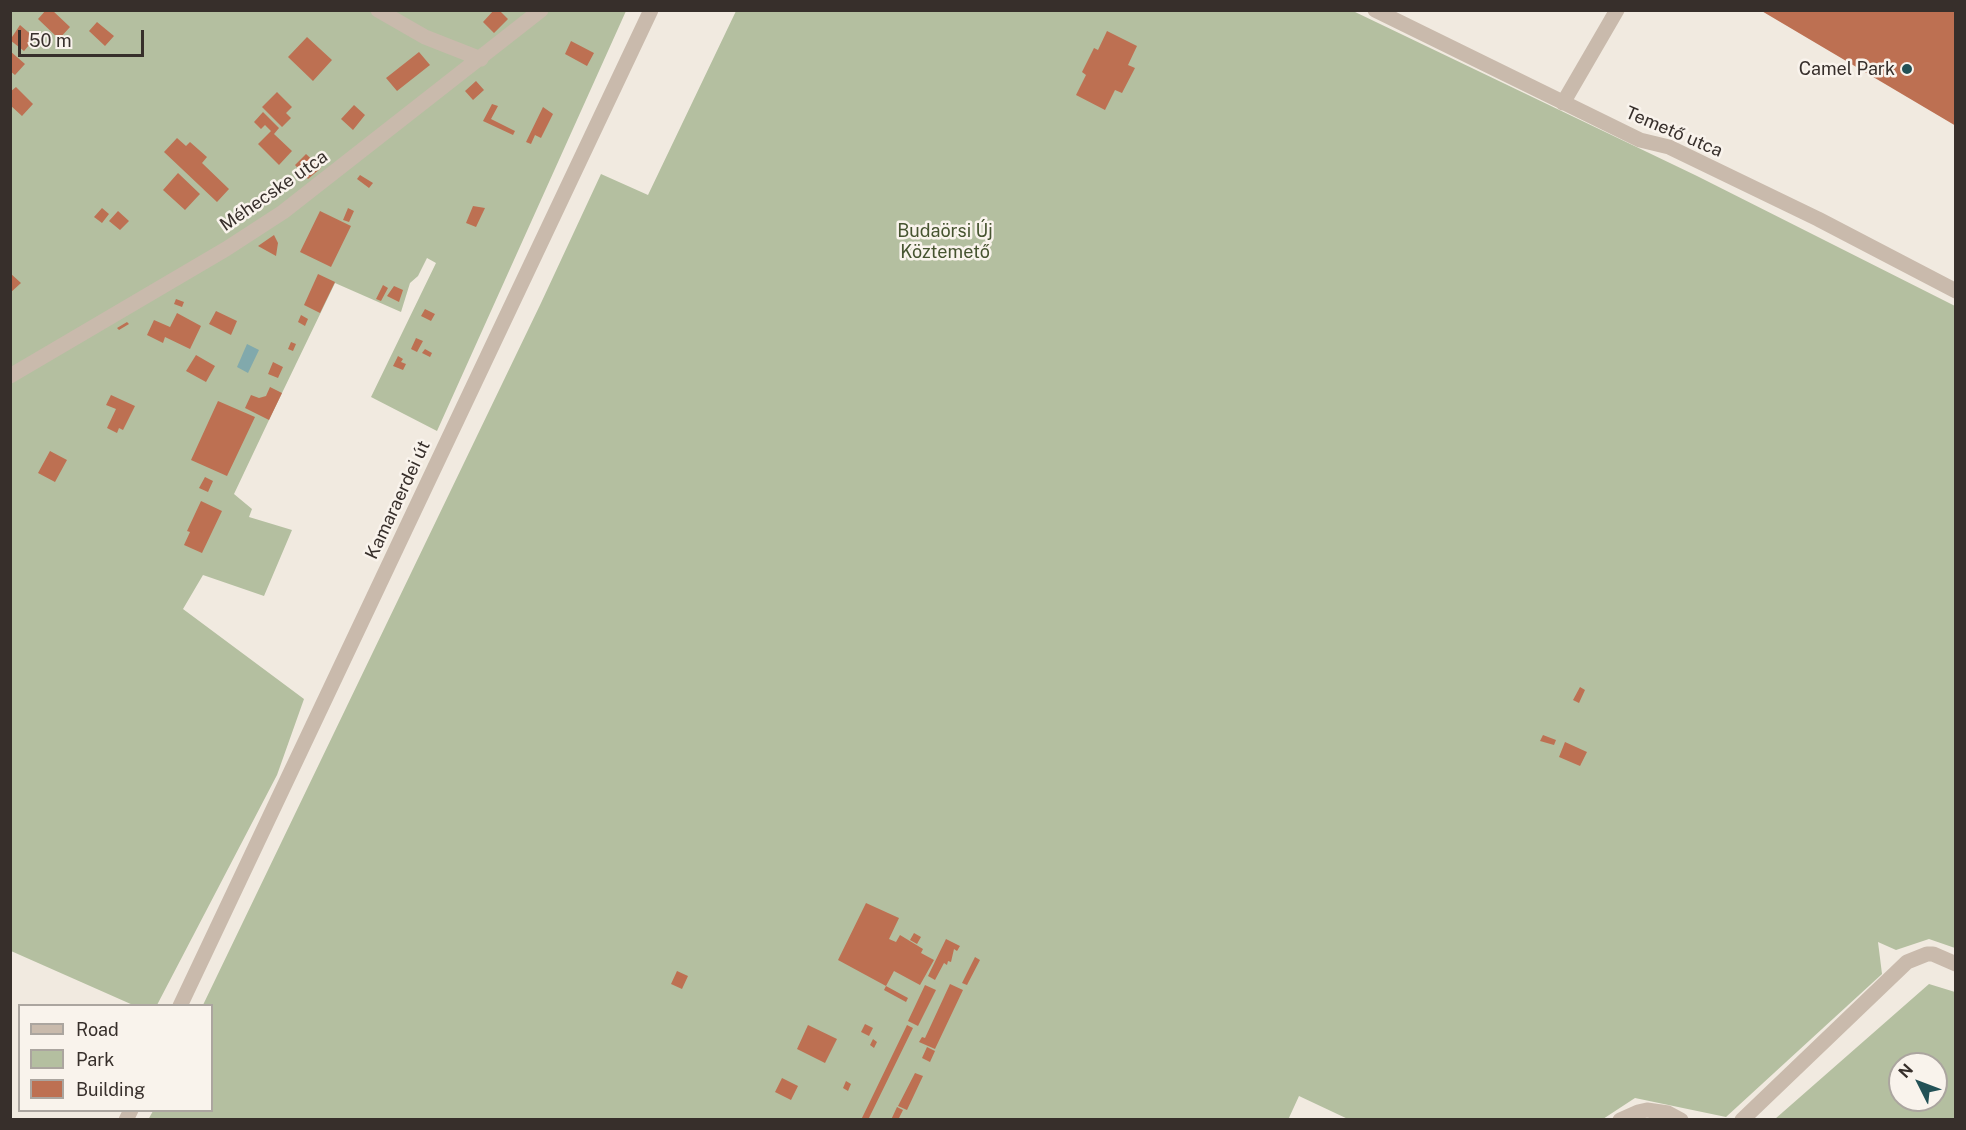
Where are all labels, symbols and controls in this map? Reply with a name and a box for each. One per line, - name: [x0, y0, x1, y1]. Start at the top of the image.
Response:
- scale bar: [21, 18, 147, 56]
- text: 50 m: [29, 30, 72, 51]
- place label: Camel Park: [1799, 58, 1895, 80]
- marker: Camel Park: [1900, 62, 1914, 76]
- street label: Temető utca: [1622, 102, 1726, 162]
- street label: Méhecske utca: [216, 146, 332, 236]
- park label: Budaörsi Új Köztemető: [897, 220, 993, 262]
- street label: Kamaraerdei út: [361, 437, 435, 563]
- legend: [18, 1004, 213, 1112]
- text: Road: [76, 1019, 119, 1040]
- text: Park: [76, 1049, 114, 1070]
- north arrow: [1888, 1052, 1948, 1112]
- text: N: [1894, 1060, 1917, 1082]
- text: Building: [76, 1079, 145, 1100]

